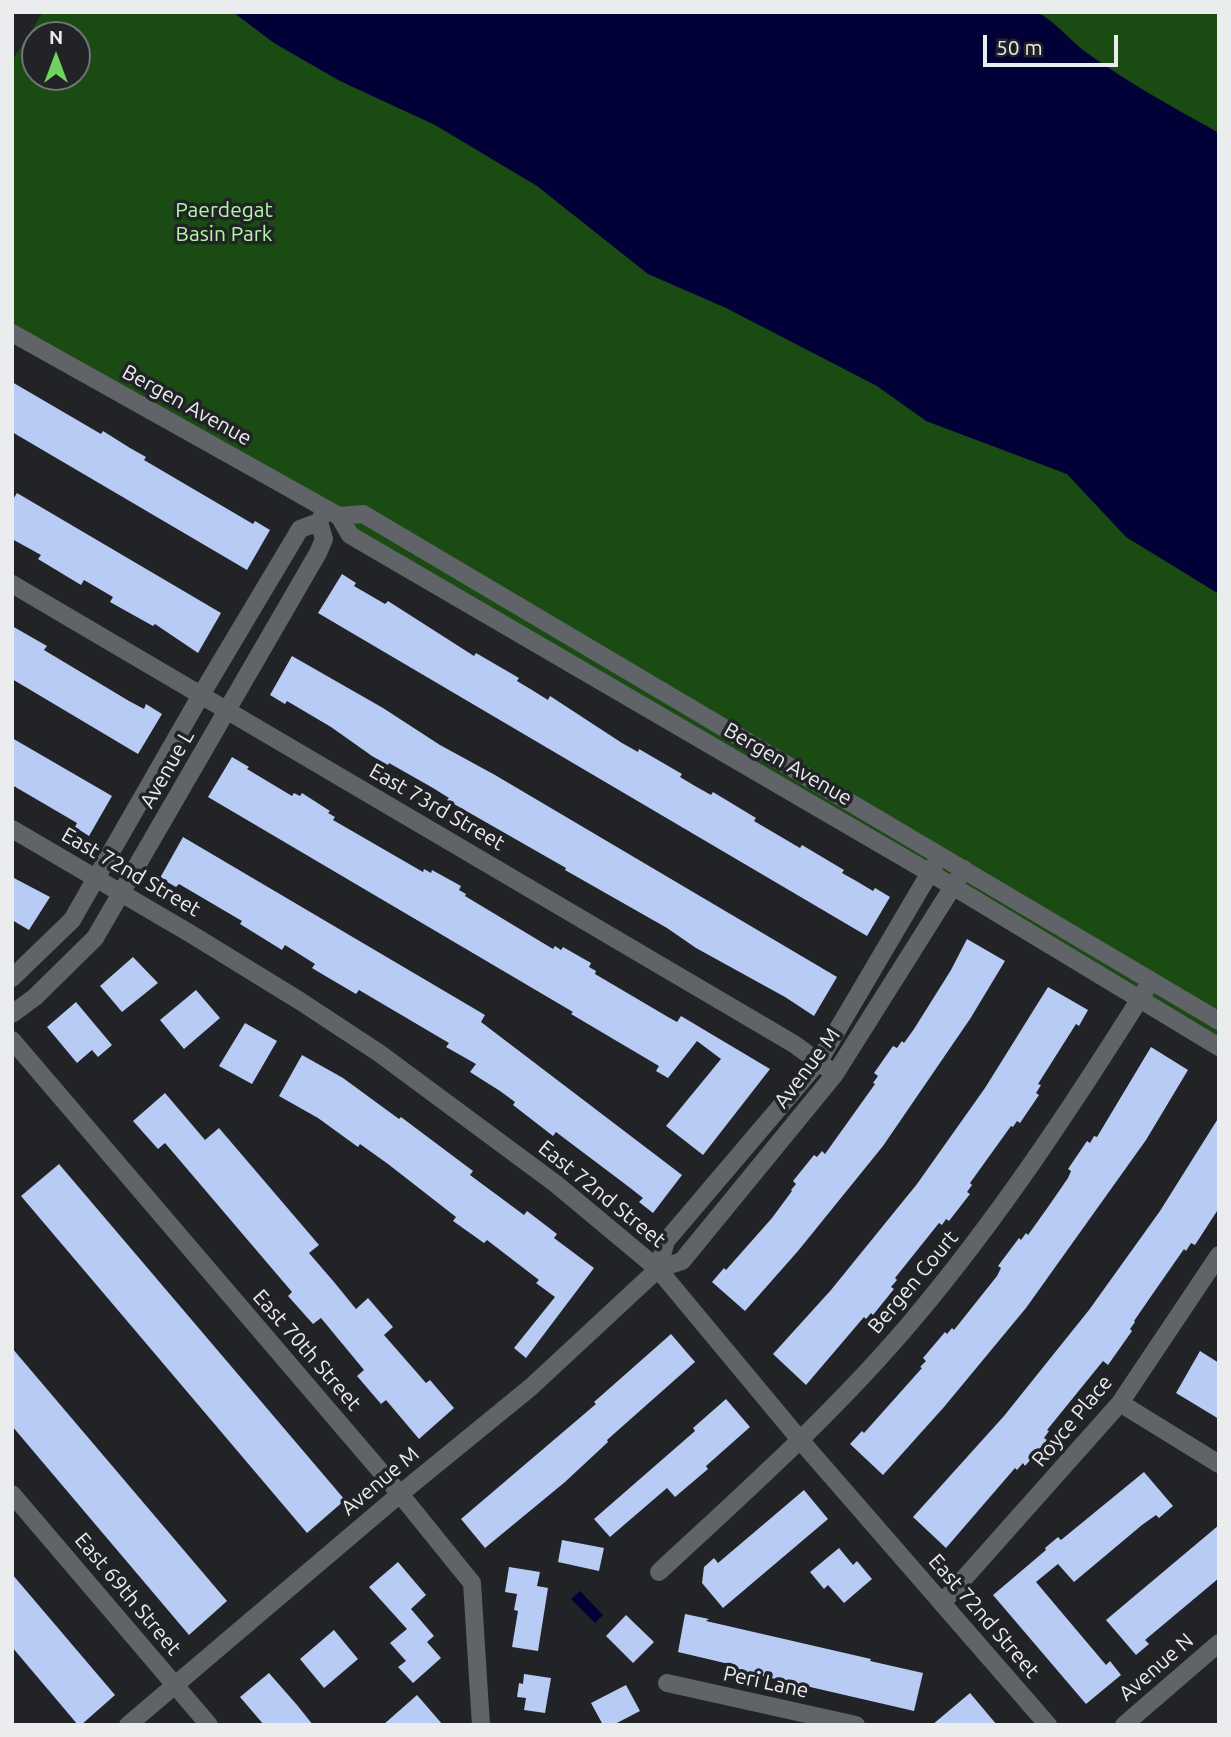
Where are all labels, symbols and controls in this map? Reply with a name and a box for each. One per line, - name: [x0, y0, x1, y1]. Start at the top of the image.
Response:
- north arrow: [21, 21, 91, 91]
- scale bar: [986, 21, 1121, 65]
- text: N: [49, 26, 63, 48]
- text: 50 m: [996, 35, 1043, 59]
- park label: Paerdegat Basin Park: [175, 197, 273, 247]
- street label: Bergen Avenue: [118, 359, 256, 451]
- street label: Bergen Avenue: [719, 717, 857, 811]
- street label: Avenue L: [135, 725, 199, 813]
- street label: East 73rd Street: [365, 758, 509, 856]
- street label: East 72nd Street: [57, 822, 205, 922]
- street label: Avenue M: [769, 1023, 845, 1113]
- street label: East 72nd Street: [533, 1135, 671, 1253]
- street label: Bergen Court: [863, 1225, 963, 1339]
- street label: East 70th Street: [248, 1284, 366, 1416]
- street label: Royce Place: [1026, 1370, 1118, 1472]
- street label: Avenue M: [336, 1441, 424, 1521]
- street label: East 69th Street: [69, 1528, 187, 1660]
- street label: East 72nd Street: [923, 1549, 1045, 1683]
- street label: Avenue N: [1114, 1628, 1198, 1706]
- street label: Peri Lane: [721, 1661, 811, 1703]

